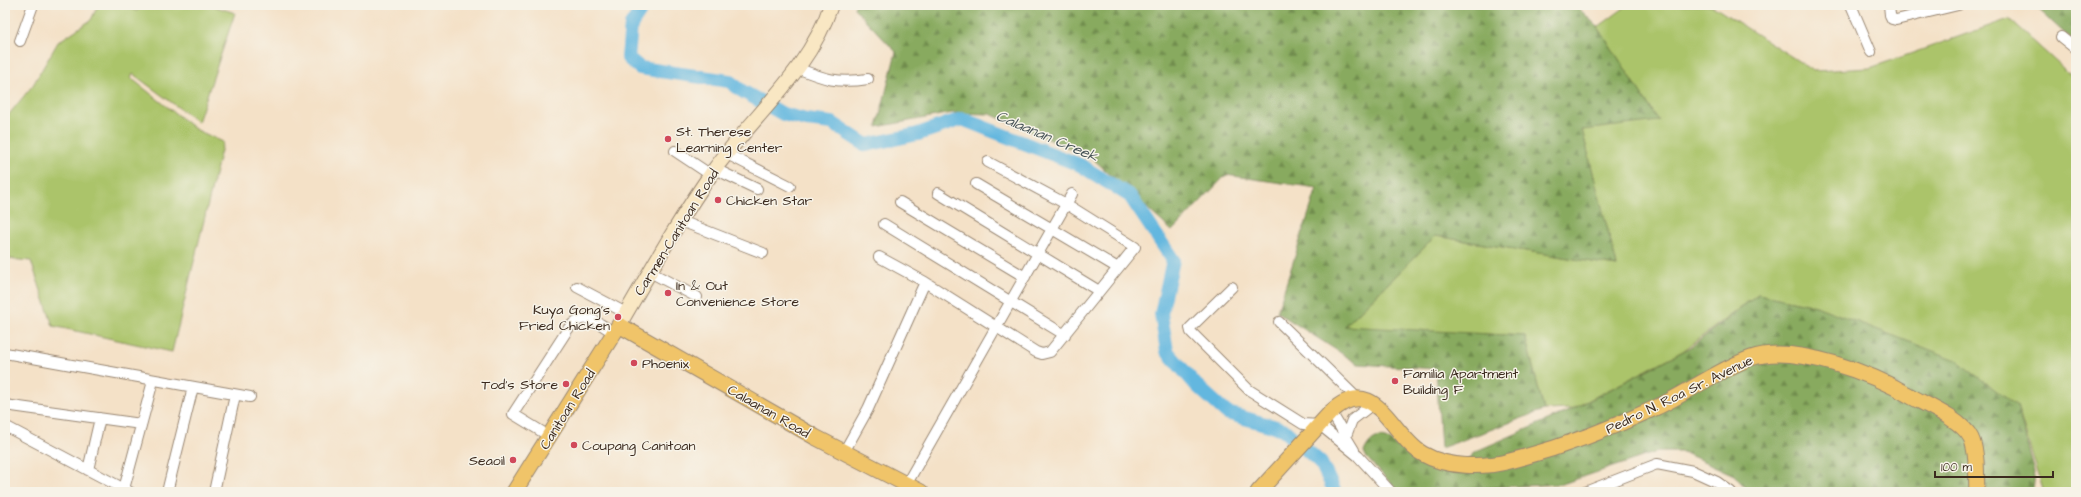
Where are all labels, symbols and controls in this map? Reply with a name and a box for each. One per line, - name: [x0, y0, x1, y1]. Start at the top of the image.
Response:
- water label: Calaanan Creek: [993, 106, 1102, 168]
- place label: St. Therese Learning Center: [676, 122, 783, 158]
- marker: St. Therese Learning Center: [663, 134, 673, 144]
- street label: Carmen-Canitoan Road: [630, 165, 724, 300]
- place label: Chicken Star: [726, 191, 812, 211]
- marker: Chicken Star: [713, 195, 723, 205]
- place label: In & Out Convenience Store: [676, 276, 800, 312]
- marker: In & Out Convenience Store: [663, 288, 673, 298]
- place label: Kuya Gong's Fried Chicken: [519, 300, 610, 336]
- marker: Kuya Gong's Fried Chicken: [613, 312, 623, 322]
- street label: Pedro N. Roa Sr. Avenue: [1602, 350, 1757, 439]
- place label: Phoenix: [642, 354, 689, 374]
- marker: Phoenix: [629, 358, 639, 368]
- place label: Familia Apartment Building F: [1403, 364, 1519, 400]
- street label: Canitoan Road: [535, 365, 601, 454]
- place label: Tod's Store: [481, 375, 558, 395]
- marker: Familia Apartment Building F: [1390, 376, 1400, 386]
- marker: Tod's Store: [561, 379, 571, 389]
- street label: Calaanan Road: [724, 380, 813, 444]
- place label: Coupang Canitoan: [582, 436, 695, 456]
- marker: Coupang Canitoan: [569, 440, 579, 450]
- place label: Seaoil: [469, 451, 505, 471]
- scale bar: [1935, 453, 2053, 479]
- marker: Seaoil: [508, 455, 518, 465]
- text: 100 m: [1941, 459, 1972, 476]

